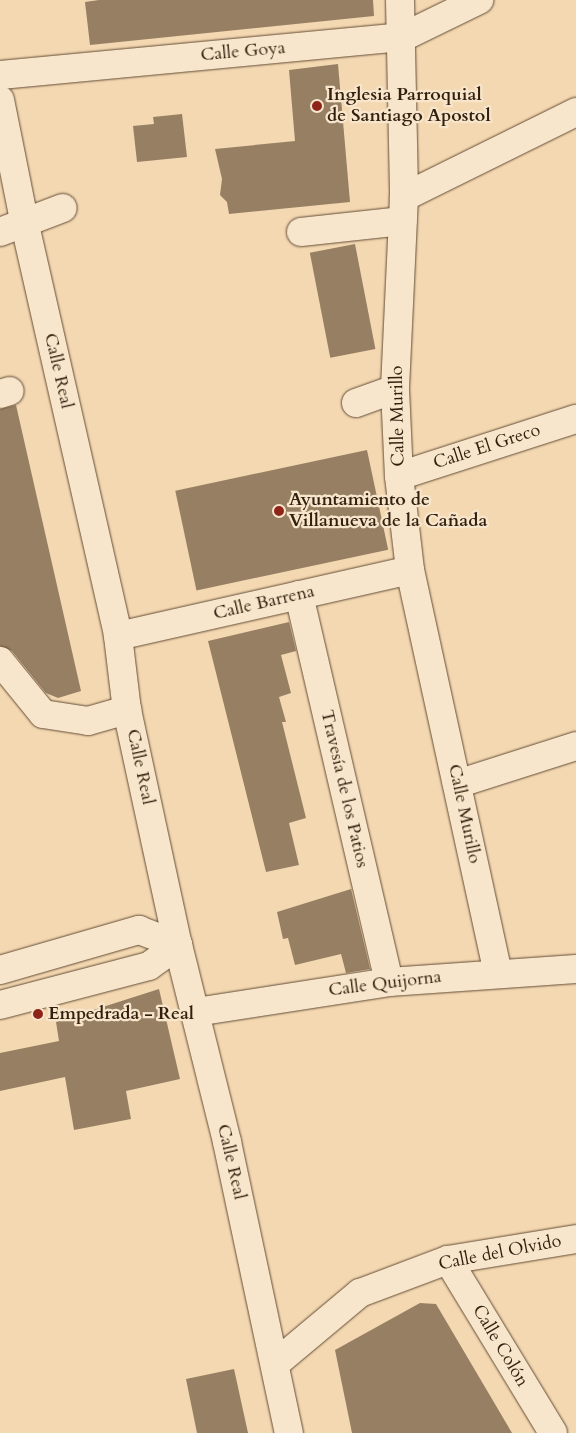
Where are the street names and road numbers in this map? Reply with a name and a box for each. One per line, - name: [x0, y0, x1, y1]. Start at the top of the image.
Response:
- street label: Calle Goya: [200, 38, 286, 66]
- street label: Calle Real: [39, 331, 77, 411]
- street label: Calle Murillo: [386, 365, 410, 467]
- street label: Calle El Greco: [431, 420, 543, 474]
- street label: Calle Barrena: [211, 581, 317, 625]
- street label: Travesía de los Patios: [315, 708, 373, 870]
- street label: Calle Real: [121, 727, 159, 807]
- street label: Calle Murillo: [443, 762, 485, 866]
- street label: Calle Quijorna: [327, 966, 443, 1002]
- street label: Calle Real: [212, 1122, 250, 1202]
- street label: Calle del Olvido: [437, 1231, 563, 1275]
- street label: Calle Colón: [467, 1301, 533, 1391]

